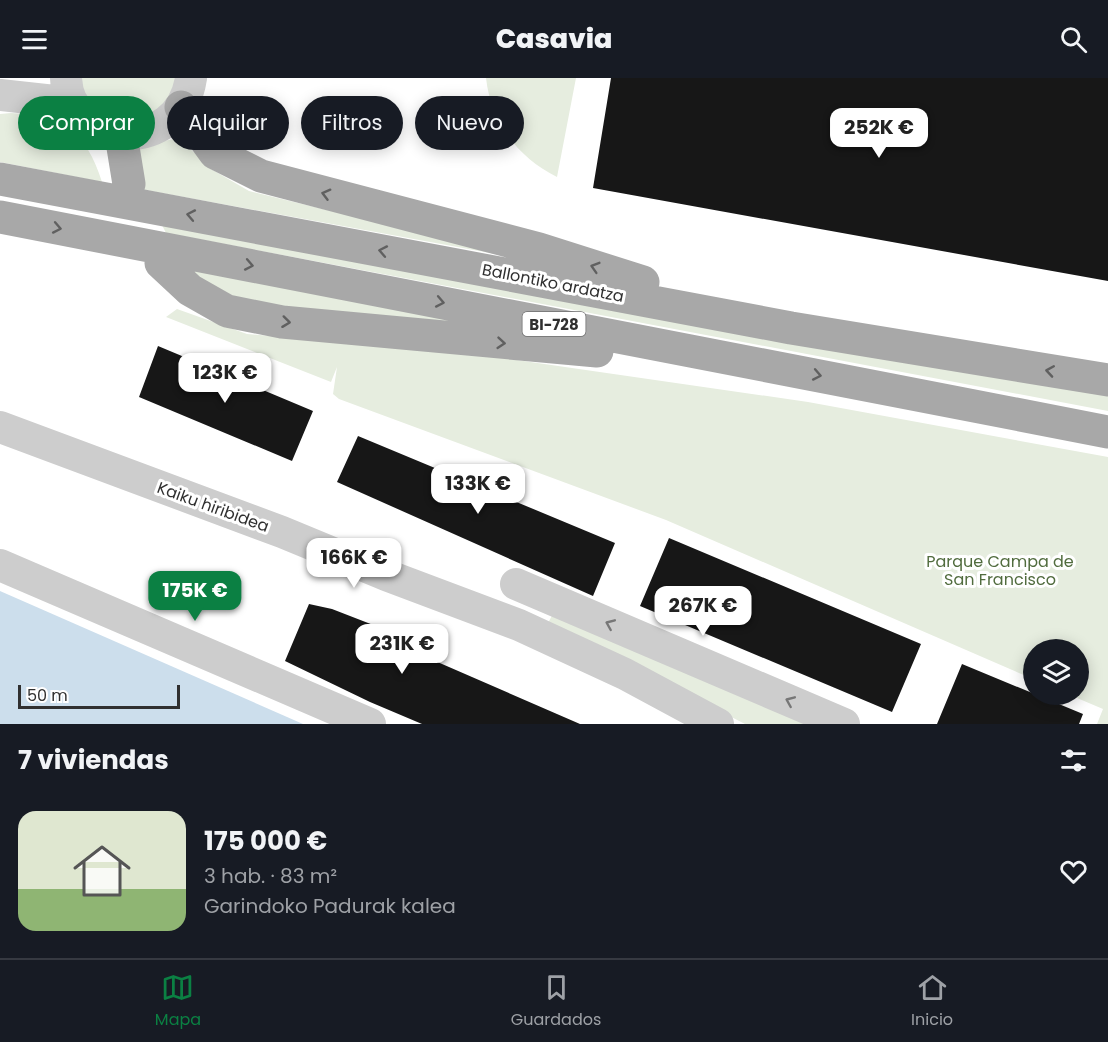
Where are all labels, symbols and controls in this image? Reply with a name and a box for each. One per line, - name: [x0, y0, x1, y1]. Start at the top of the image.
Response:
- text: Casavia: [496, 20, 612, 57]
- icon: menu: [18, 23, 51, 56]
- icon: search: [1057, 23, 1090, 56]
- chip: Comprar: [18, 96, 155, 150]
- chip: Alquilar: [167, 96, 289, 150]
- chip: Filtros: [301, 96, 403, 150]
- chip: Nuevo: [415, 96, 524, 150]
- pin: 252K €: [830, 108, 928, 159]
- text: 252K €: [844, 113, 914, 141]
- one-way arrow: [321, 189, 331, 201]
- one-way arrow: [187, 209, 197, 222]
- one-way arrow: [52, 221, 62, 234]
- one-way arrow: [378, 245, 388, 258]
- one-way arrow: [244, 258, 254, 271]
- street label: Ballontiko ardatza: [480, 258, 626, 308]
- one-way arrow: [590, 262, 601, 274]
- one-way arrow: [435, 295, 445, 308]
- road number: BI-728: [522, 312, 586, 336]
- one-way arrow: [282, 316, 291, 328]
- one-way arrow: [497, 336, 506, 349]
- pin: 123K €: [176, 353, 274, 404]
- text: 123K €: [192, 358, 258, 386]
- one-way arrow: [1046, 365, 1056, 378]
- one-way arrow: [812, 368, 822, 381]
- pin: 133K €: [429, 464, 527, 515]
- text: 133K €: [445, 469, 511, 497]
- street label: Kaiku hiribidea: [154, 476, 272, 538]
- pin: 166K €: [305, 538, 403, 589]
- text: 166K €: [320, 543, 388, 571]
- park label: Parque Campa de San Francisco: [926, 550, 1074, 591]
- pin: 175K €: [146, 571, 244, 622]
- text: 175K €: [162, 576, 228, 604]
- pin: 267K €: [654, 586, 752, 637]
- text: 267K €: [669, 591, 737, 619]
- one-way arrow: [606, 619, 617, 631]
- pin: 231K €: [353, 624, 451, 675]
- text: 231K €: [369, 629, 435, 657]
- map controls: [1023, 639, 1089, 705]
- button: layers: [1023, 639, 1089, 705]
- scale bar: [18, 682, 180, 710]
- text: 50 m: [27, 684, 68, 707]
- one-way arrow: [785, 696, 796, 708]
- text: 7 viviendas: [18, 742, 169, 778]
- icon: filters: [1057, 744, 1090, 777]
- text: 175 000 €: [204, 823, 327, 859]
- icon: home: [66, 835, 138, 907]
- icon: heart: [1057, 855, 1090, 888]
- text: 3 hab. · 83 m²: [204, 862, 337, 890]
- text: Garindoko Padurak kalea: [204, 892, 456, 920]
- tab: Mapa: [155, 971, 201, 1032]
- tab: Guardados: [511, 971, 601, 1032]
- tab: Inicio: [911, 971, 953, 1032]

